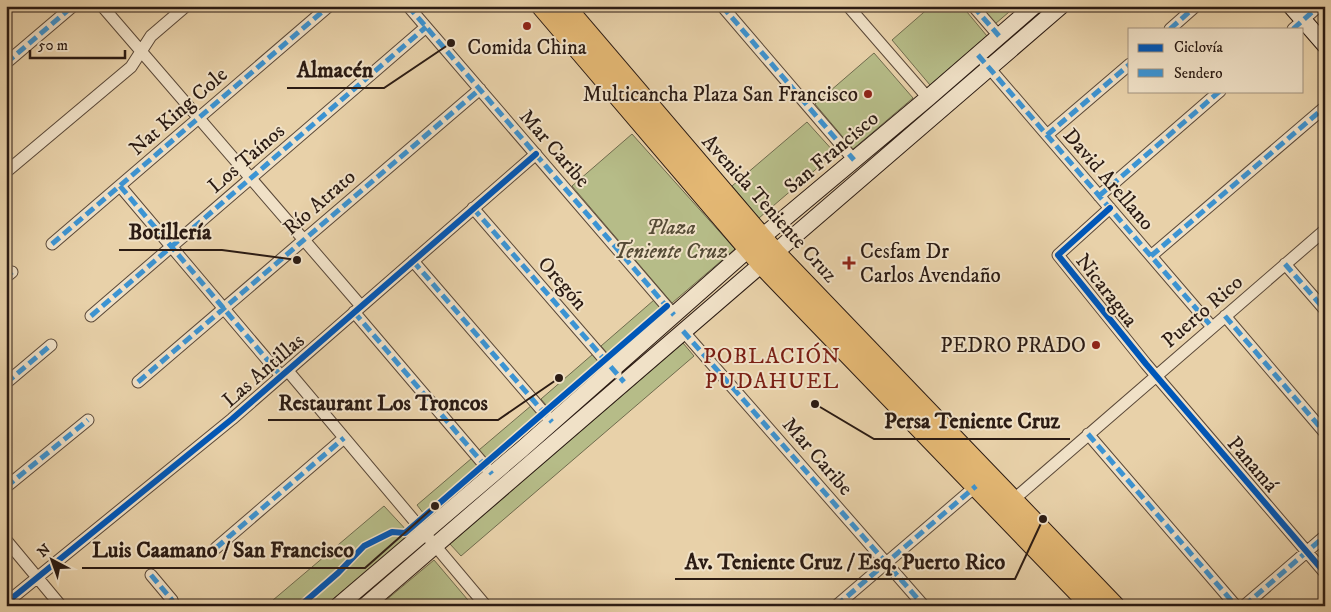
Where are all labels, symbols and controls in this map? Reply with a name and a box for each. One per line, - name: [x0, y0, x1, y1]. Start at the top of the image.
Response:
- marker: Comida China: [521, 20, 533, 32]
- scale bar: [30, 28, 125, 60]
- legend: [1128, 28, 1304, 92]
- place label: Comida China: [467, 35, 587, 61]
- text: 50 m: [38, 36, 68, 55]
- text: Ciclovía: [1174, 38, 1223, 57]
- callout: Almacén: [287, 51, 384, 88]
- text: Almacén: [296, 57, 374, 84]
- street label: Nat King Cole: [124, 62, 233, 162]
- text: Sendero: [1174, 64, 1222, 83]
- place label: Multicancha Plaza San Francisco: [583, 82, 858, 108]
- marker: Multicancha Plaza San Francisco: [862, 88, 874, 100]
- street label: Mar Caribe: [513, 104, 595, 193]
- street label: San Francisco: [779, 106, 884, 200]
- street label: Los Taínos: [203, 118, 290, 199]
- street label: David Arellano: [1057, 123, 1160, 236]
- street label: Avenida Teniente Cruz: [696, 129, 843, 288]
- street label: Río Atrato: [278, 164, 361, 241]
- callout: Botillería: [119, 213, 222, 250]
- park label: Plaza Teniente Cruz: [614, 215, 728, 265]
- text: Botillería: [129, 219, 212, 246]
- place label: Cesfam Dr Carlos Avendaño: [860, 239, 1001, 289]
- street label: Nicaragua: [1069, 249, 1143, 333]
- street label: Oregón: [532, 251, 593, 316]
- marker: Cesfam Dr Carlos Avendaño: [842, 256, 856, 270]
- street label: Puerto Rico: [1157, 269, 1249, 354]
- street label: Las Antillas: [217, 328, 310, 414]
- place label: PEDRO PRADO: [940, 333, 1086, 359]
- marker: PEDRO PRADO: [1090, 339, 1102, 351]
- district label: POBLACIÓN PUDAHUEL: [703, 342, 841, 395]
- callout: Restaurant Los Troncos: [268, 383, 498, 420]
- text: Restaurant Los Troncos: [278, 390, 488, 417]
- callout: Persa Teniente Cruz: [874, 402, 1070, 439]
- text: Persa Teniente Cruz: [884, 408, 1061, 435]
- street label: Mar Caribe: [776, 412, 858, 501]
- street label: Panamá: [1221, 431, 1284, 498]
- callout: Luis Caamano / San Francisco: [82, 531, 365, 568]
- north arrow: [28, 534, 78, 584]
- text: Luis Caamano / San Francisco: [92, 537, 354, 564]
- text: N: [34, 540, 55, 562]
- callout: Av. Teniente Cruz / Esq. Puerto Rico: [675, 542, 1015, 579]
- text: Av. Teniente Cruz / Esq. Puerto Rico: [684, 549, 1005, 576]

